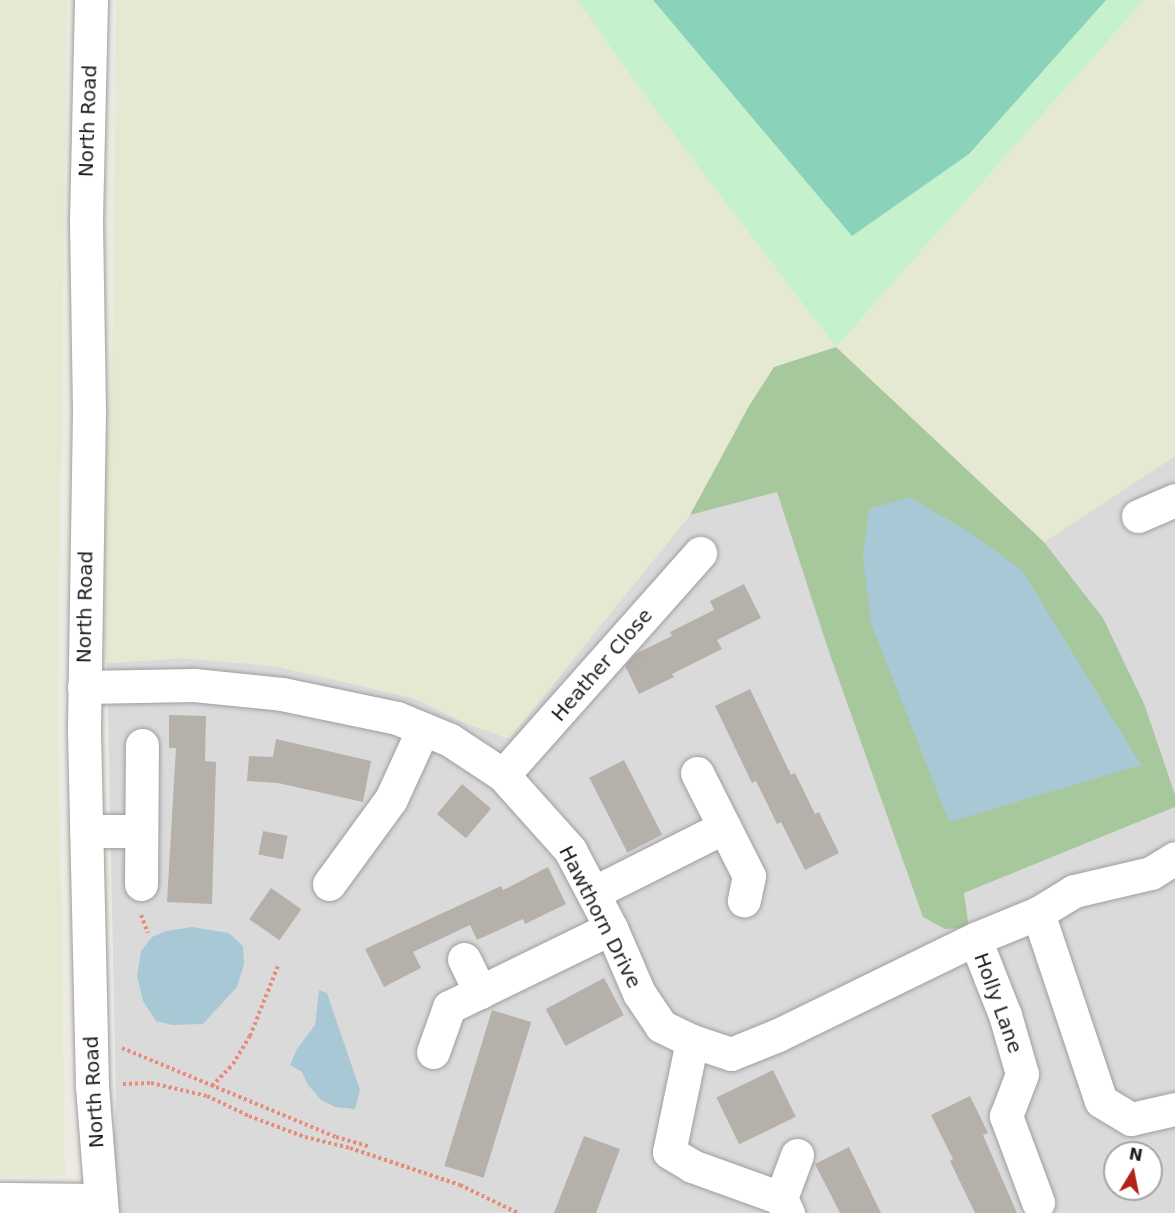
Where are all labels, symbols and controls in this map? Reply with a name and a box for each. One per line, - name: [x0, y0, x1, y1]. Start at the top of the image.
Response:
- street label: North Road: [74, 64, 102, 178]
- street label: North Road: [72, 551, 98, 663]
- street label: Heather Close: [547, 604, 657, 726]
- street label: Hawthorn Drive: [554, 842, 646, 992]
- street label: Holly Lane: [969, 950, 1027, 1056]
- street label: North Road: [79, 1035, 109, 1149]
- north arrow: [1103, 1141, 1163, 1201]
- text: N: [1128, 1144, 1144, 1165]

